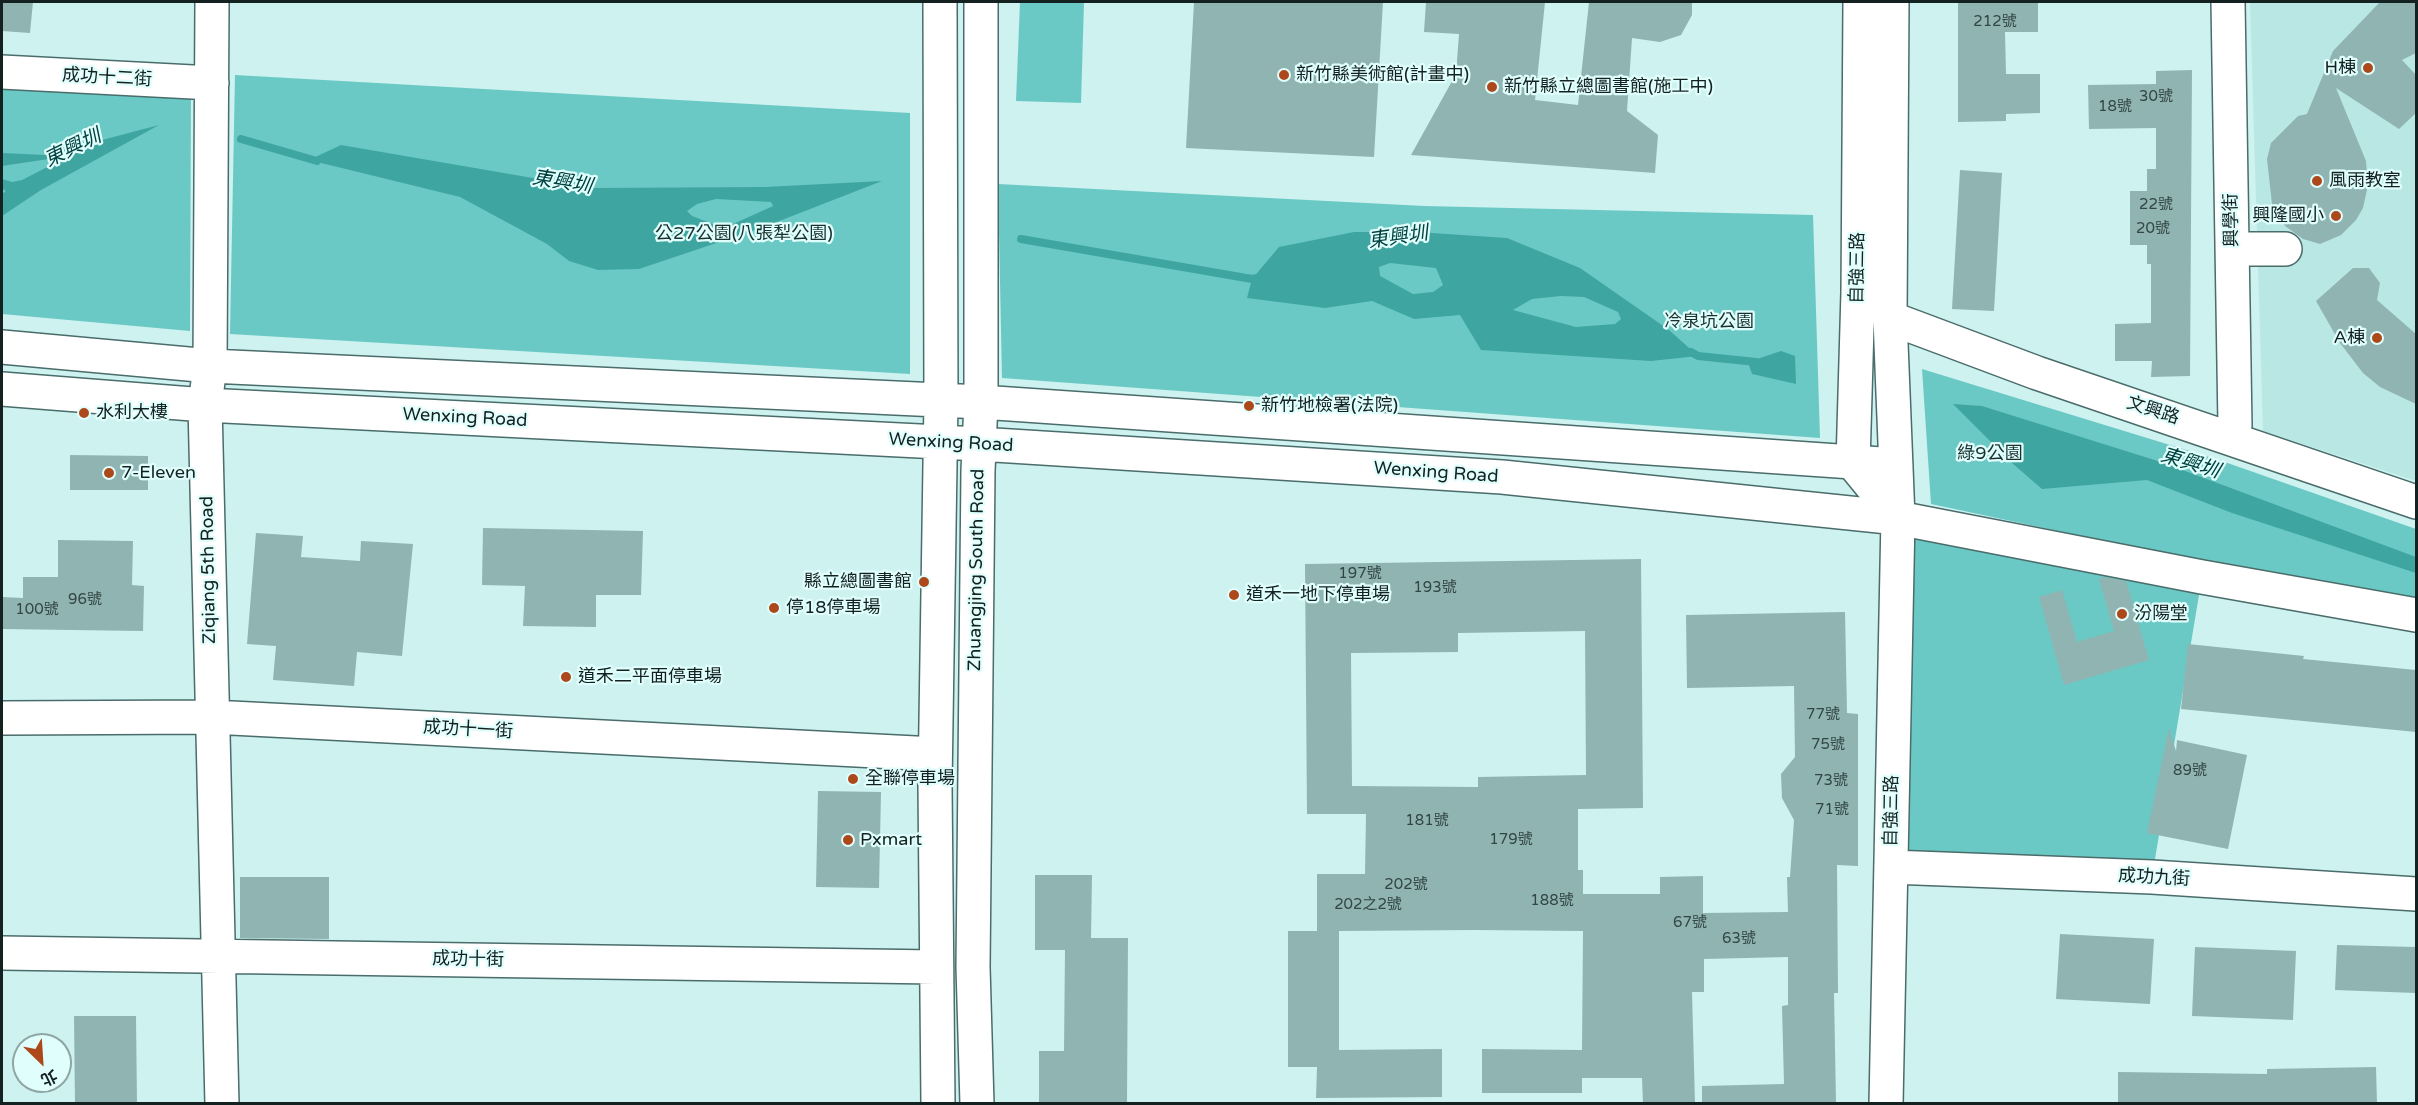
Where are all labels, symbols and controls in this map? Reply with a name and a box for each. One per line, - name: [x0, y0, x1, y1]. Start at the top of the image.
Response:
- house number: 212號: [1973, 13, 2017, 31]
- place label: H棟: [2324, 57, 2356, 79]
- marker: H棟: [2361, 61, 2375, 75]
- place label: 新竹縣美術館(計畫中): [1296, 64, 1469, 86]
- street label: 成功十二街: [61, 65, 153, 91]
- marker: 新竹縣美術館(計畫中): [1277, 68, 1291, 82]
- place label: 新竹縣立總圖書館(施工中): [1504, 76, 1713, 98]
- marker: 新竹縣立總圖書館(施工中): [1485, 80, 1499, 94]
- house number: 30號: [2139, 88, 2173, 106]
- house number: 18號: [2098, 98, 2132, 116]
- water label: 東興圳: [41, 125, 105, 173]
- water label: 東興圳: [530, 166, 594, 200]
- place label: 風雨教室: [2329, 170, 2401, 192]
- marker: 風雨教室: [2310, 174, 2324, 188]
- street label: 興學街: [2221, 193, 2243, 247]
- house number: 22號: [2139, 196, 2173, 214]
- place label: 興隆國小: [2252, 205, 2324, 227]
- marker: 興隆國小: [2329, 209, 2343, 223]
- house number: 20號: [2136, 220, 2170, 238]
- water label: 東興圳: [1367, 222, 1429, 254]
- park label: 公27公園(八張犁公園): [655, 223, 833, 245]
- street label: 自強三路: [1847, 232, 1869, 304]
- park label: 冷泉坑公園: [1664, 311, 1754, 333]
- place label: A棟: [2334, 327, 2365, 349]
- marker: A棟: [2370, 331, 2384, 345]
- street label: 文興路: [2124, 392, 2182, 430]
- place label: 新竹地檢署(法院): [1261, 395, 1398, 417]
- marker: 新竹地檢署(法院): [1242, 399, 1256, 413]
- place label: 水利大樓: [96, 402, 168, 424]
- street label: Wenxing Road: [402, 404, 528, 432]
- marker: 水利大樓: [77, 406, 91, 420]
- street label: Wenxing Road: [888, 429, 1014, 457]
- park label: 綠9公園: [1957, 443, 2023, 465]
- water label: 東興圳: [2158, 444, 2222, 484]
- street label: Wenxing Road: [1373, 458, 1499, 488]
- place label: 7-Eleven: [121, 462, 196, 484]
- marker: 7-Eleven: [102, 466, 116, 480]
- street label: Zhuangjing South Road: [964, 469, 990, 671]
- street label: Ziqiang 5th Road: [197, 496, 221, 644]
- house number: 197號: [1338, 565, 1382, 583]
- place label: 縣立總圖書館: [804, 571, 912, 593]
- marker: 縣立總圖書館: [917, 575, 931, 589]
- house number: 193號: [1413, 579, 1457, 597]
- place label: 道禾一地下停車場: [1246, 584, 1390, 606]
- marker: 道禾一地下停車場: [1227, 588, 1241, 602]
- house number: 96號: [68, 591, 102, 609]
- place label: 停18停車場: [786, 597, 881, 619]
- house number: 100號: [15, 601, 59, 619]
- marker: 停18停車場: [767, 601, 781, 615]
- place label: 汾陽堂: [2134, 603, 2188, 625]
- marker: 汾陽堂: [2115, 607, 2129, 621]
- place label: 道禾二平面停車場: [578, 666, 722, 688]
- marker: 道禾二平面停車場: [559, 670, 573, 684]
- house number: 77號: [1806, 706, 1840, 724]
- street label: 成功十一街: [422, 717, 514, 743]
- house number: 75號: [1811, 736, 1845, 754]
- house number: 89號: [2173, 762, 2207, 780]
- place label: 全聯停車場: [865, 768, 955, 790]
- marker: 全聯停車場: [846, 772, 860, 786]
- house number: 73號: [1814, 772, 1848, 790]
- street label: 自強三路: [1881, 775, 1903, 847]
- house number: 71號: [1815, 801, 1849, 819]
- house number: 181號: [1405, 812, 1449, 830]
- place label: Pxmart: [860, 829, 922, 851]
- house number: 179號: [1489, 831, 1533, 849]
- marker: Pxmart: [841, 833, 855, 847]
- street label: 成功九街: [2117, 865, 2191, 891]
- house number: 202號: [1384, 876, 1428, 894]
- house number: 188號: [1530, 892, 1574, 910]
- house number: 202之2號: [1334, 896, 1402, 914]
- house number: 67號: [1673, 914, 1707, 932]
- house number: 63號: [1722, 930, 1756, 948]
- street label: 成功十街: [432, 949, 504, 971]
- north arrow: [12, 1033, 72, 1093]
- text: 北: [37, 1065, 60, 1090]

